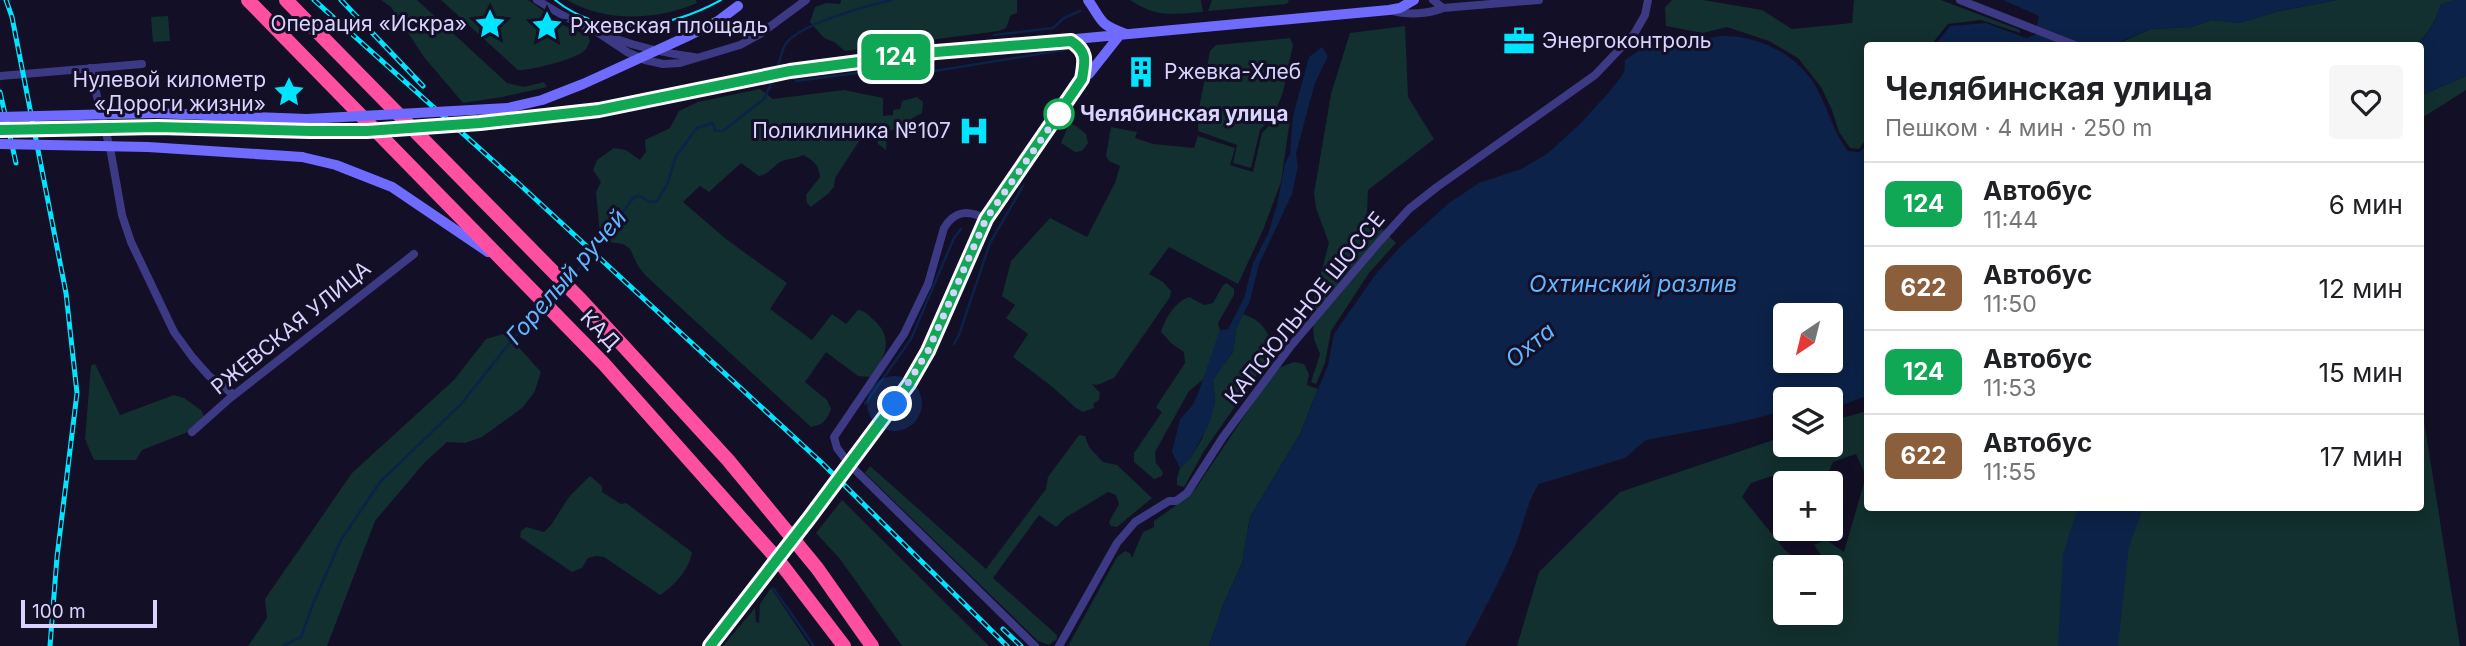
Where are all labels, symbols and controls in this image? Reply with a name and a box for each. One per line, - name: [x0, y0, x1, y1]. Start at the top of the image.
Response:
- place icon: Операция «Искра»: [473, 7, 507, 41]
- place icon: Ржевская площадь: [530, 9, 564, 43]
- place label: Операция «Искра»: [270, 11, 467, 36]
- place label: Ржевская площадь: [570, 13, 768, 38]
- office icon: Энергоконтроль: [1502, 24, 1536, 58]
- place label: Энергоконтроль: [1542, 28, 1712, 53]
- line badge: 124: [856, 34, 936, 80]
- text: 124: [875, 42, 917, 71]
- building icon: Ржевка-Хлеб: [1124, 55, 1158, 89]
- place label: Ржевка-Хлеб: [1164, 59, 1301, 84]
- button: heart: [2329, 65, 2403, 139]
- place label: Нулевой километр «Дороги жизни»: [72, 67, 266, 116]
- text: Челябинская улица: [1885, 68, 2213, 108]
- place icon: Нулевой километр «Дороги жизни»: [272, 75, 306, 109]
- marker: Челябинская улица: [1044, 99, 1074, 129]
- place label: Челябинская улица: [1080, 101, 1288, 126]
- hospital icon: Поликлиника №107: [957, 114, 991, 148]
- text: Пешком · 4 мин · 250 m: [1885, 114, 2152, 142]
- place label: Поликлиника №107: [752, 118, 951, 143]
- text: Автобус: [1983, 175, 2092, 206]
- text: 124: [1903, 189, 1944, 218]
- text: 6 мин: [2329, 189, 2403, 220]
- water label: Горелый ручей: [500, 204, 632, 350]
- text: 11:44: [1983, 206, 2038, 234]
- street label: КАПСЮЛЬНОЕ ШОССЕ: [1219, 207, 1390, 409]
- street label: РЖЕВСКАЯ УЛИЦА: [206, 256, 375, 400]
- text: Автобус: [1983, 259, 2092, 290]
- water label: Охтинский разлив: [1529, 270, 1737, 298]
- text: 622: [1901, 273, 1946, 302]
- text: 12 мин: [2318, 273, 2403, 304]
- text: 11:50: [1983, 290, 2037, 318]
- north arrow: [1773, 303, 1843, 373]
- map controls: [1773, 303, 1843, 625]
- street label: КАД: [575, 304, 625, 355]
- water label: Охта: [1500, 317, 1560, 373]
- text: Автобус: [1983, 343, 2092, 374]
- text: 124: [1903, 357, 1944, 386]
- text: 15 мин: [2319, 357, 2403, 388]
- text: 11:53: [1983, 374, 2037, 402]
- your location: [877, 386, 912, 421]
- button: layers: [1773, 387, 1843, 457]
- text: Автобус: [1983, 427, 2092, 458]
- text: 622: [1901, 441, 1946, 470]
- text: 17 мин: [2320, 441, 2403, 472]
- text: 11:55: [1983, 458, 2036, 486]
- button: +: [1773, 471, 1843, 541]
- button: −: [1773, 555, 1843, 625]
- scale bar: [21, 597, 158, 629]
- text: 100 m: [32, 600, 86, 623]

